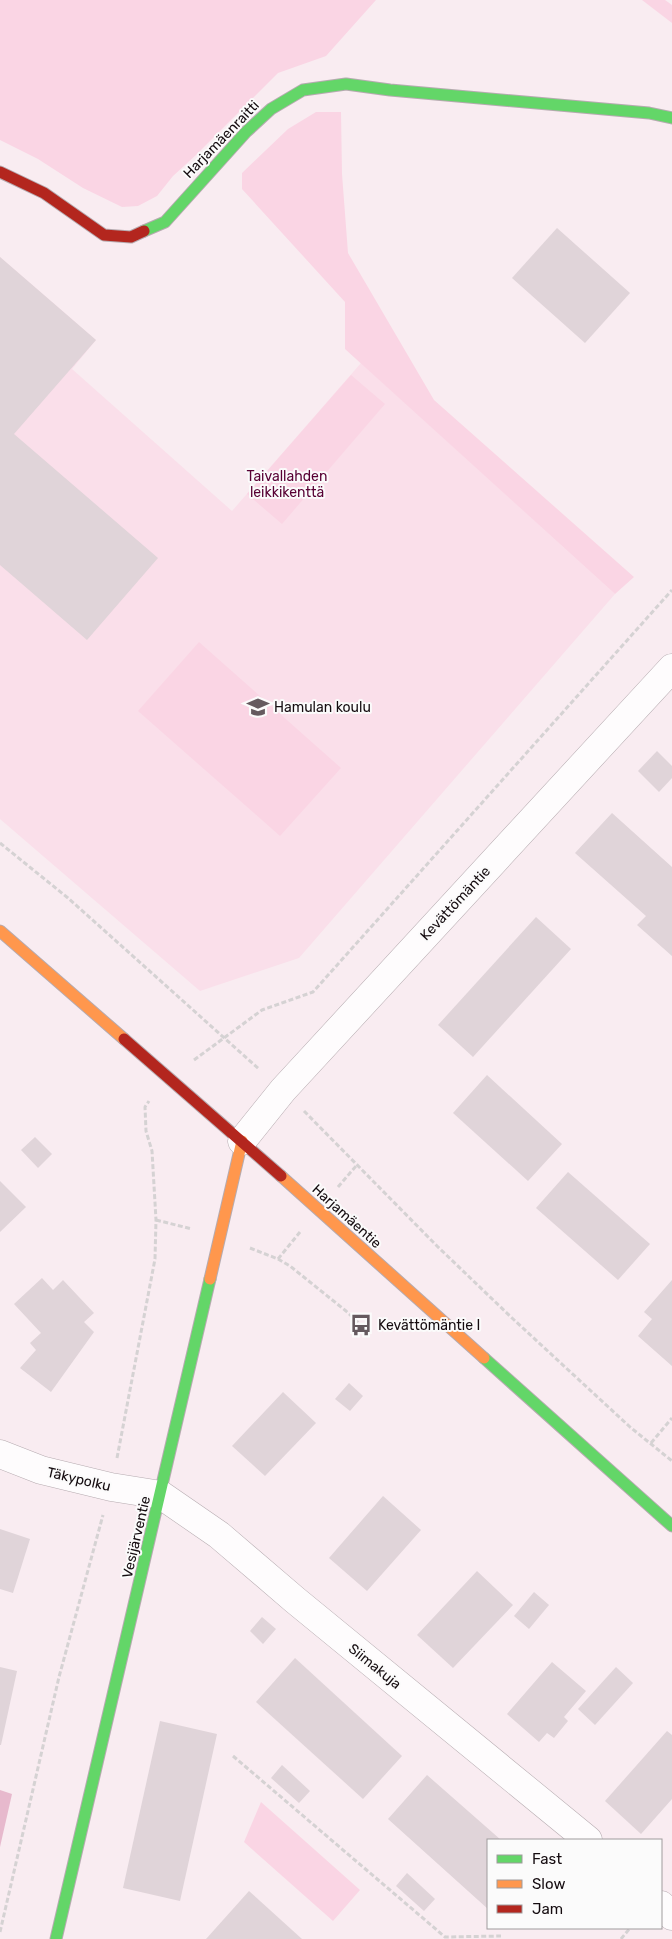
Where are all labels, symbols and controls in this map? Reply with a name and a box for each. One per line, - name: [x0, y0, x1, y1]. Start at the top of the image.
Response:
- street label: Harjamäenraitti: [180, 97, 263, 182]
- park label: Taivallahden leikkikenttä: [247, 468, 327, 501]
- school or university icon: Hamulan koulu: [245, 694, 271, 720]
- place label: Hamulan koulu: [274, 699, 371, 716]
- street label: Kevättömäntie: [417, 863, 494, 944]
- street label: Harjamäentie: [308, 1181, 385, 1252]
- bus stop icon: Kevättömäntie I: [348, 1312, 374, 1338]
- place label: Kevättömäntie I: [378, 1317, 480, 1334]
- street label: Täkypolku: [45, 1464, 112, 1495]
- street label: Vesijärventie: [119, 1494, 154, 1580]
- street label: Siimakuja: [345, 1640, 404, 1693]
- legend: [487, 1839, 662, 1929]
- text: Fast: [532, 1850, 562, 1868]
- text: Slow: [532, 1875, 565, 1893]
- text: Jam: [532, 1900, 563, 1918]

